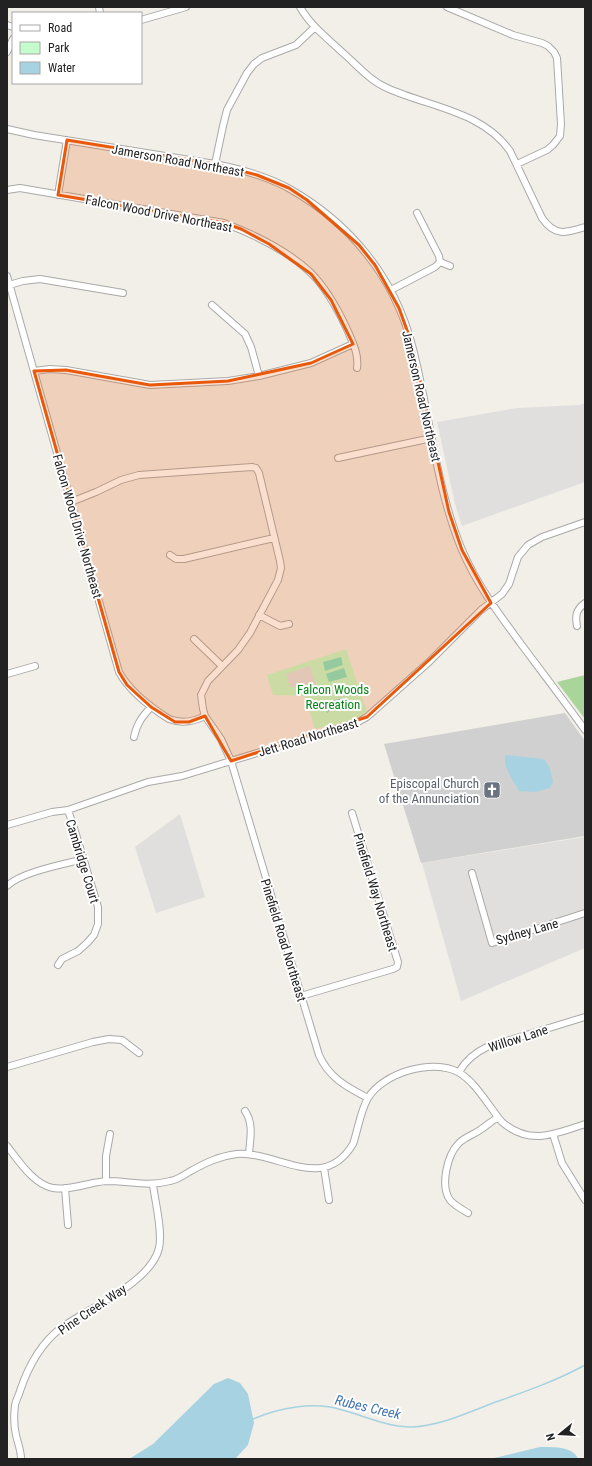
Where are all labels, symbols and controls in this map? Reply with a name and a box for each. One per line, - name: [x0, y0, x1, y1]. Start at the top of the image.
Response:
- legend: [12, 12, 142, 84]
- text: Road: [48, 21, 72, 35]
- text: Park: [48, 41, 70, 55]
- text: Water: [48, 61, 76, 75]
- street label: Jamerson Road Northeast: [110, 141, 245, 180]
- street label: Falcon Wood Drive Northeast: [84, 192, 234, 235]
- street label: Jamerson Road Northeast: [399, 329, 444, 463]
- street label: Falcon Wood Drive Northeast: [50, 452, 105, 600]
- park label: Falcon Woods Recreation: [297, 682, 369, 712]
- street label: Jett Road Northeast: [257, 715, 360, 760]
- place label: Episcopal Church of the Annunciation: [379, 776, 479, 806]
- church icon: Episcopal Church of the Annunciation: [482, 780, 502, 800]
- street label: Cambridge Court: [63, 817, 102, 905]
- street label: Pinefield Way Northeast: [350, 831, 401, 953]
- street label: Pinefield Road Northeast: [258, 877, 309, 1004]
- street label: Sydney Lane: [494, 915, 560, 948]
- street label: Willow Lane: [487, 1022, 550, 1055]
- street label: Pine Creek Way: [55, 1281, 130, 1338]
- water label: Rubes Creek: [334, 1392, 403, 1423]
- north arrow: [540, 1414, 580, 1454]
- text: N: [544, 1431, 558, 1442]

